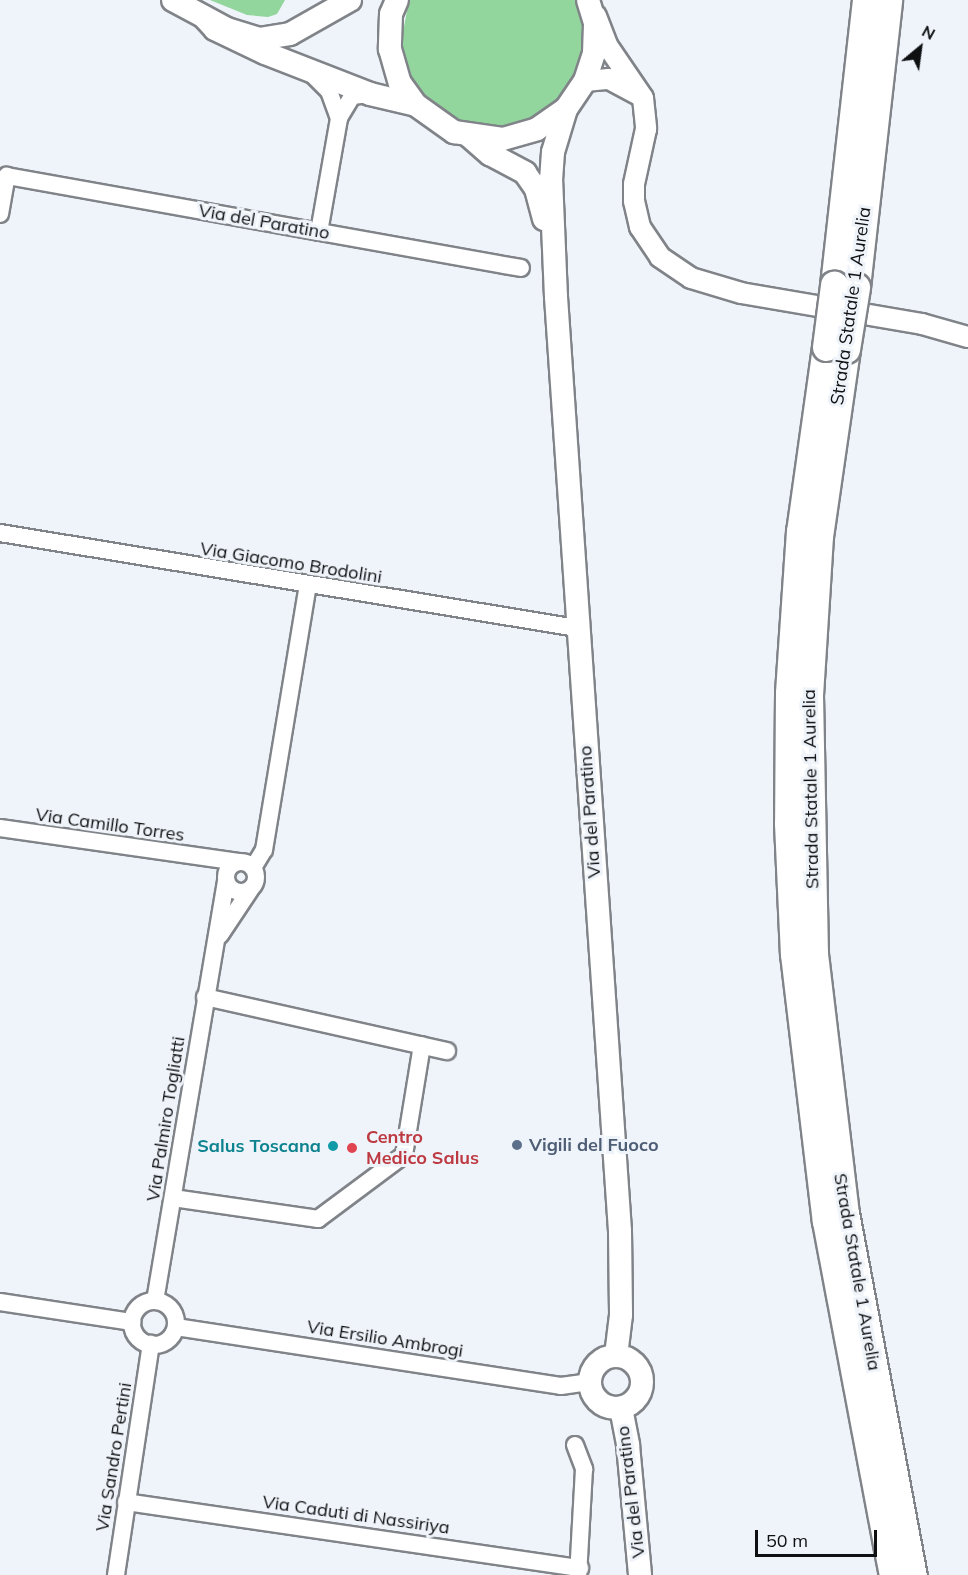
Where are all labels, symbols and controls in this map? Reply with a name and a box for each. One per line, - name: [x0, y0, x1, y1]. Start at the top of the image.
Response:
- north arrow: [890, 18, 950, 78]
- text: N: [919, 21, 939, 44]
- street label: Via del Paratino: [197, 200, 331, 244]
- street label: Strada Statale 1 Aurelia: [826, 206, 876, 406]
- street label: Via Giacomo Brodolini: [199, 538, 383, 588]
- street label: Strada Statale 1 Aurelia: [798, 689, 824, 889]
- street label: Via del Paratino: [575, 745, 605, 879]
- street label: Via Camillo Torres: [34, 804, 186, 846]
- street label: Via Palmiro Togliatti: [142, 1035, 190, 1203]
- place label: Centro Medico Salus: [366, 1127, 479, 1170]
- place label: Vigili del Fuoco: [529, 1134, 659, 1156]
- place label: Salus Toscana: [197, 1135, 321, 1157]
- marker: Vigili del Fuoco: [510, 1138, 524, 1152]
- marker: Salus Toscana: [326, 1139, 340, 1153]
- marker: Centro Medico Salus: [343, 1139, 361, 1157]
- street label: Strada Statale 1 Aurelia: [829, 1172, 885, 1372]
- street label: Via Ersilio Ambrogi: [305, 1316, 465, 1362]
- street label: Via Sandro Pertini: [92, 1381, 136, 1533]
- street label: Via del Paratino: [612, 1425, 650, 1559]
- street label: Via Caduti di Nassiriya: [261, 1491, 451, 1539]
- scale bar: [758, 1518, 880, 1556]
- text: 50 m: [766, 1529, 808, 1552]

